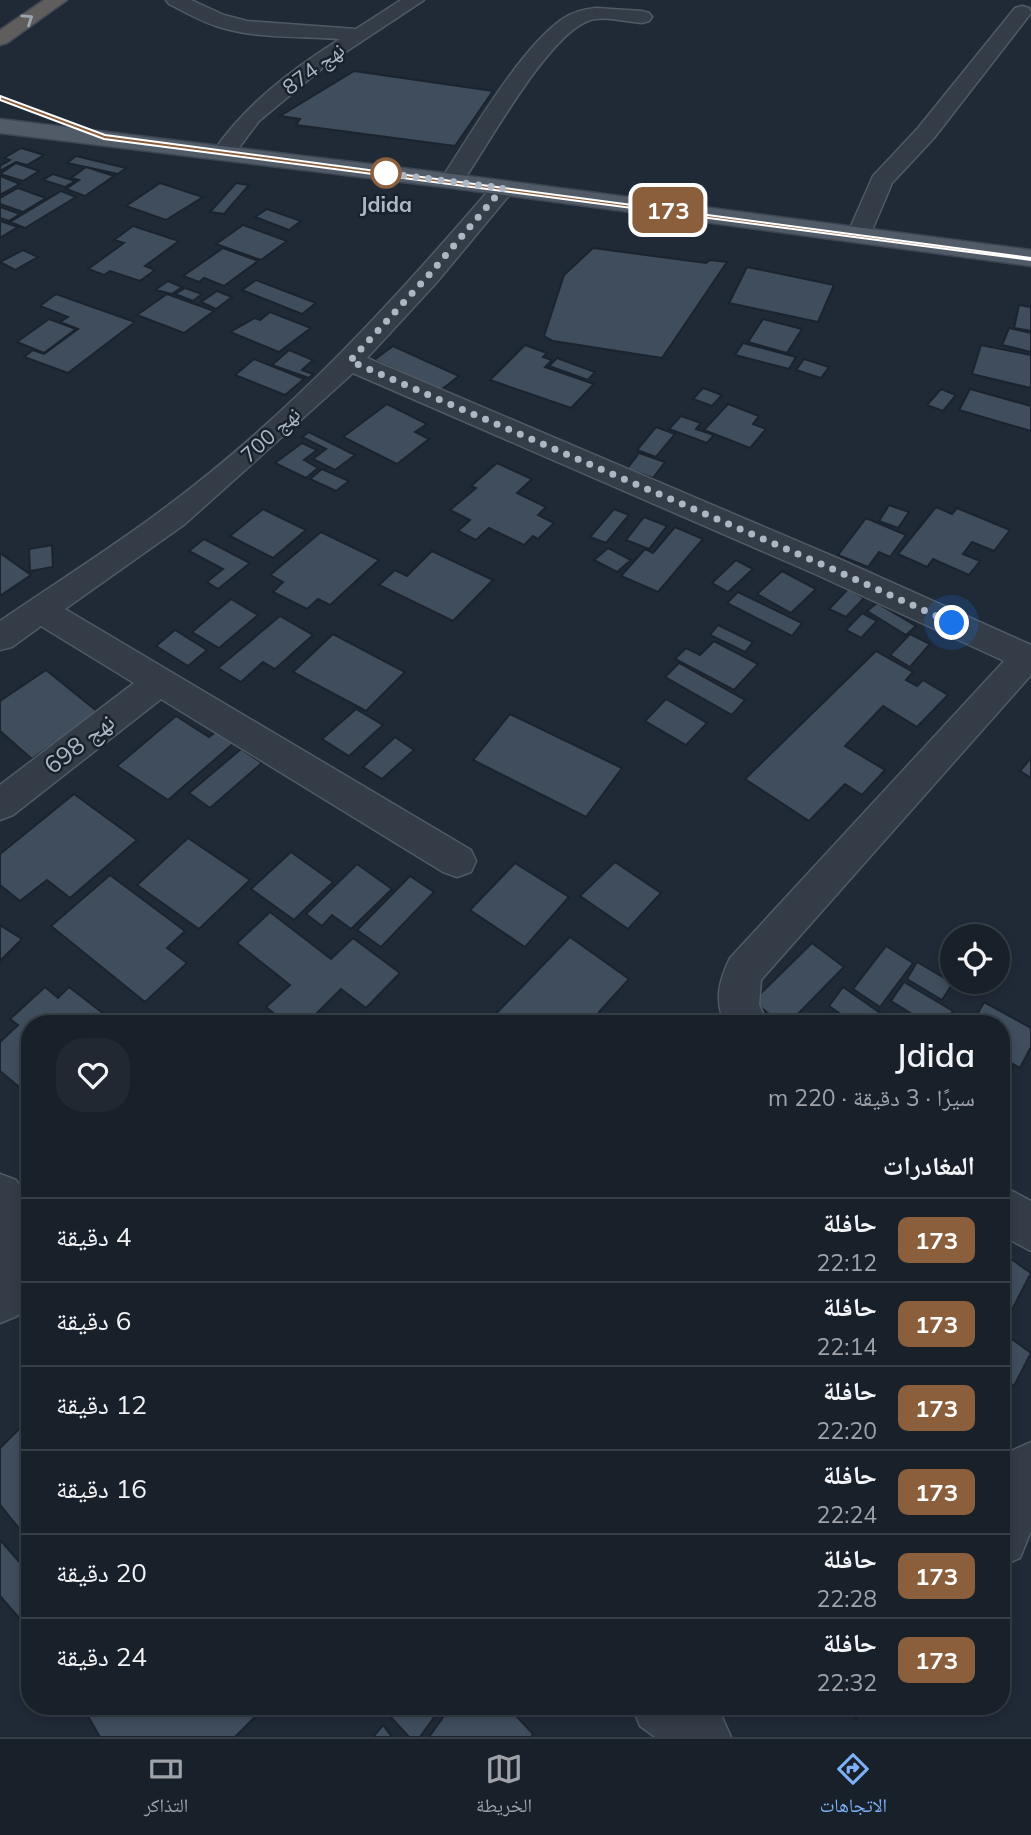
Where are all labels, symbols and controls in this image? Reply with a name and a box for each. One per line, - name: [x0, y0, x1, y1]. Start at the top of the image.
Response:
- one-way arrow: [20, 15, 33, 28]
- street label: نهج 874: [277, 36, 350, 101]
- marker: Jdida: [371, 158, 401, 188]
- line badge: 173: [628, 187, 708, 233]
- place label: Jdida: [360, 191, 412, 217]
- text: 173: [646, 195, 690, 225]
- street label: نهج 700: [235, 401, 306, 468]
- your location: [934, 605, 969, 640]
- street label: نهج 698: [38, 706, 121, 781]
- map controls: [940, 924, 1010, 994]
- button: locate: [940, 924, 1010, 994]
- text: Jdida: [895, 1034, 975, 1075]
- button: heart: [56, 1038, 130, 1112]
- text: سيرًا · 3 دقيقة · 220 m: [768, 1083, 975, 1112]
- text: المغادرات: [883, 1149, 975, 1182]
- text: حافلة: [823, 1206, 877, 1239]
- text: 4 دقيقة: [56, 1220, 131, 1253]
- text: 173: [915, 1225, 958, 1255]
- text: 22:12: [817, 1248, 877, 1277]
- text: حافلة: [823, 1290, 877, 1323]
- text: 6 دقيقة: [56, 1304, 131, 1337]
- text: 173: [915, 1309, 958, 1339]
- text: 22:14: [817, 1332, 877, 1361]
- text: حافلة: [823, 1374, 877, 1407]
- text: 12 دقيقة: [56, 1388, 147, 1421]
- text: 173: [915, 1393, 958, 1423]
- text: 22:20: [817, 1416, 877, 1445]
- text: حافلة: [823, 1458, 877, 1491]
- text: 16 دقيقة: [56, 1472, 147, 1505]
- text: 173: [915, 1477, 958, 1507]
- text: 22:24: [817, 1500, 877, 1529]
- text: حافلة: [823, 1542, 877, 1575]
- text: 20 دقيقة: [56, 1556, 147, 1589]
- text: 173: [915, 1561, 958, 1591]
- text: 22:28: [817, 1584, 877, 1613]
- text: حافلة: [823, 1626, 877, 1659]
- text: 24 دقيقة: [56, 1640, 147, 1673]
- text: 173: [915, 1645, 958, 1675]
- text: 22:32: [817, 1668, 877, 1697]
- tab: التذاكر: [144, 1750, 188, 1824]
- tab: الخريطة: [476, 1750, 532, 1824]
- tab: الاتجاهات: [820, 1750, 887, 1824]

